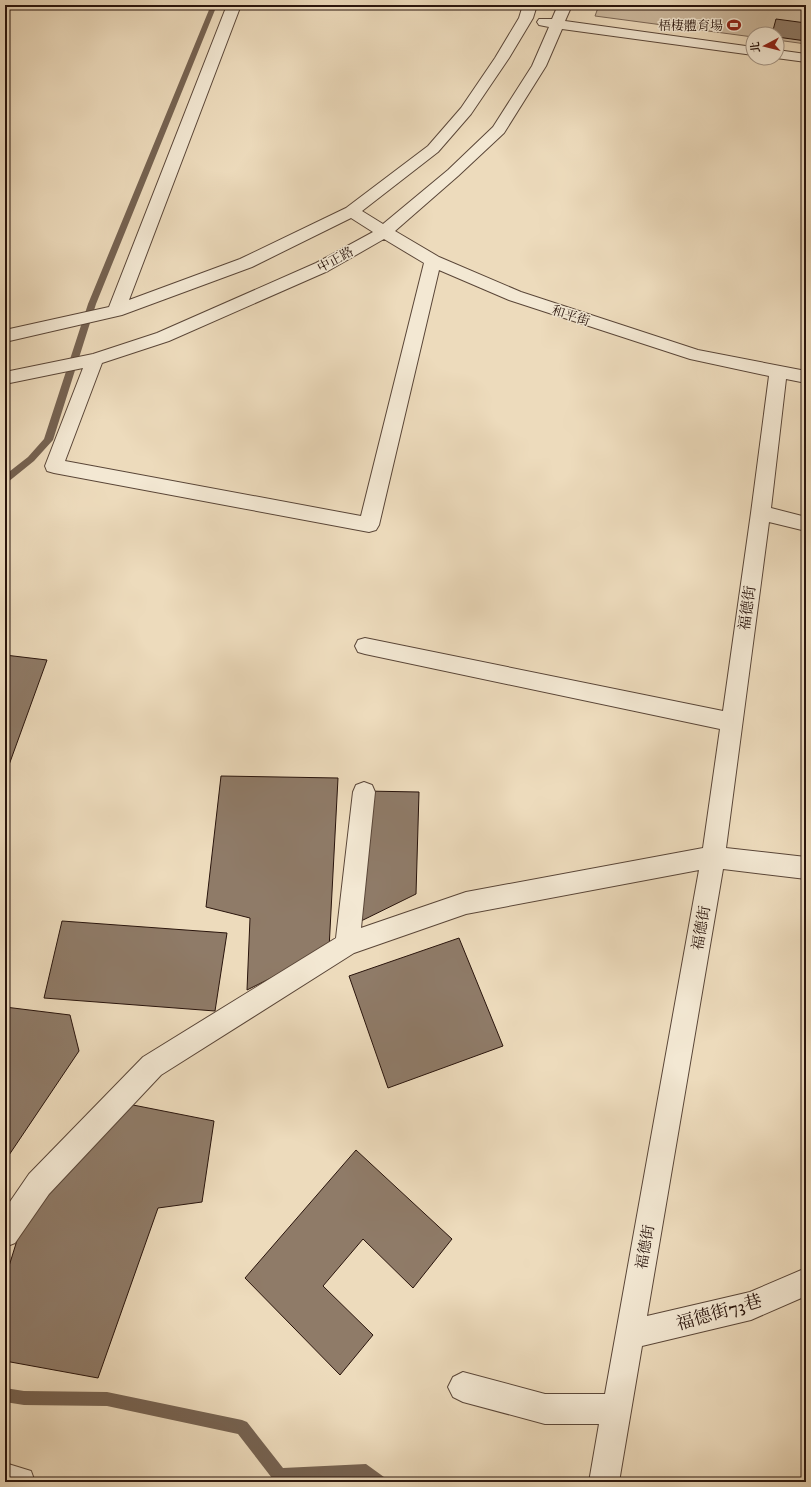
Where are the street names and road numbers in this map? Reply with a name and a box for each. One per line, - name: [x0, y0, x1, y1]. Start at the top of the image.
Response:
- street label: 中正路: [314, 244, 356, 276]
- street label: 和平街: [550, 302, 592, 330]
- street label: 福德街: [735, 584, 760, 632]
- street label: 福德街: [688, 904, 715, 952]
- street label: 福德街: [632, 1223, 659, 1271]
- street label: 福德街73巷: [674, 1290, 765, 1336]

